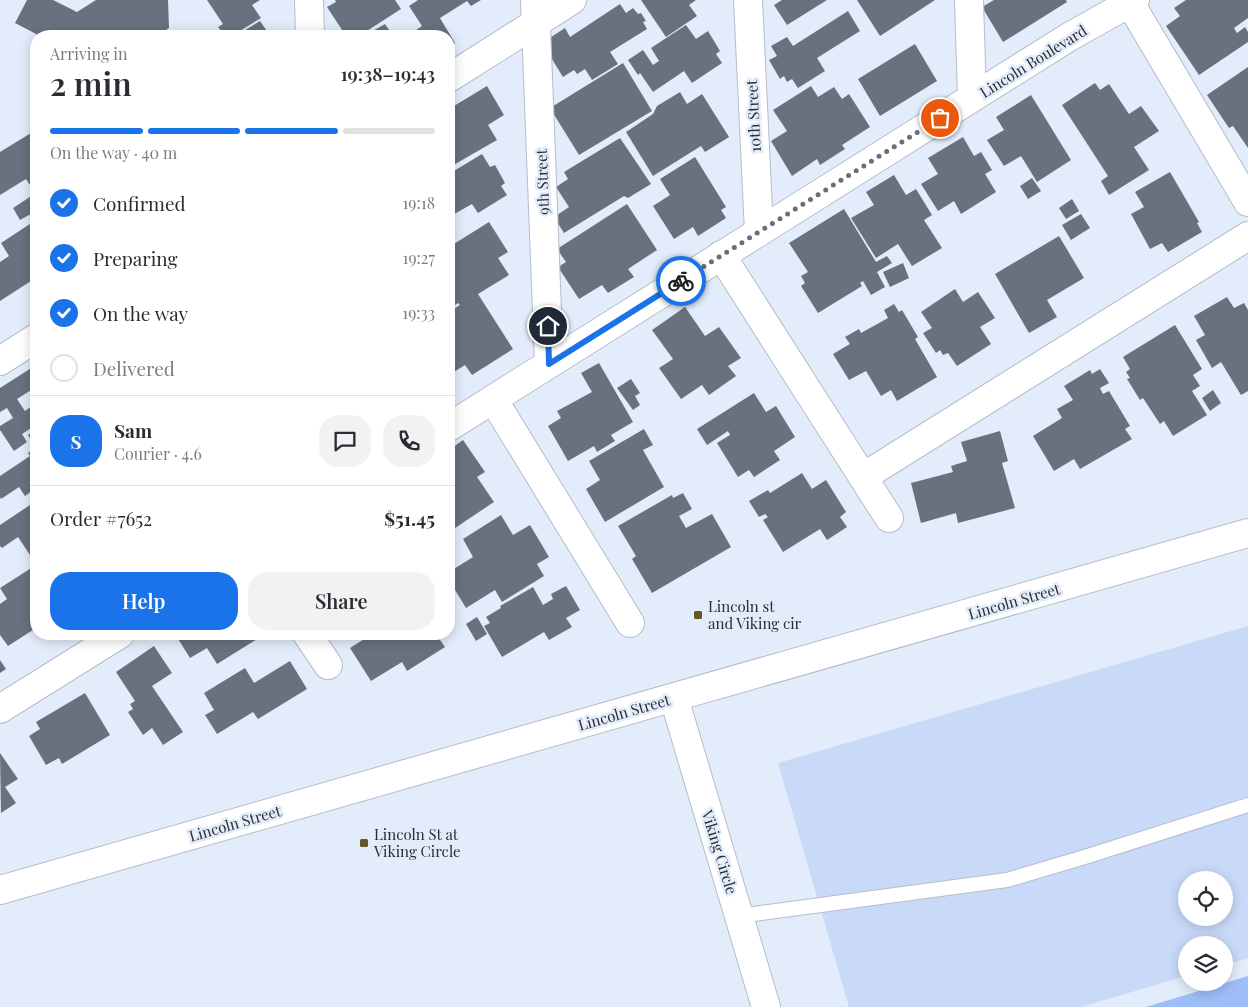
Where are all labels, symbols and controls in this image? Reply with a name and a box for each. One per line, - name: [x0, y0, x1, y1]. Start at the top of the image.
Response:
- street label: Lincoln Boulevard: [976, 20, 1090, 102]
- text: Arriving in: [50, 43, 128, 64]
- text: 19:38–19:43: [340, 60, 435, 86]
- text: 2 min: [50, 61, 132, 104]
- street label: 10th Street: [741, 78, 765, 153]
- pin: [919, 97, 961, 139]
- icon: bag: [926, 104, 954, 132]
- text: On the way · 40 m: [50, 142, 177, 163]
- street label: 9th Street: [531, 148, 553, 215]
- icon: check: [50, 189, 78, 217]
- text: Confirmed: [93, 190, 186, 216]
- text: 19:18: [402, 192, 435, 213]
- icon: check: [50, 244, 78, 272]
- text: Preparing: [93, 245, 178, 271]
- text: 19:27: [403, 247, 435, 268]
- courier: [656, 256, 706, 306]
- icon: bike: [667, 267, 695, 295]
- icon: check: [50, 299, 78, 327]
- text: On the way: [93, 300, 188, 326]
- text: 19:33: [402, 302, 435, 323]
- pin: [527, 305, 569, 347]
- icon: home: [534, 312, 562, 340]
- text: Delivered: [93, 355, 175, 381]
- button: chat: [319, 415, 371, 467]
- button: phone: [383, 415, 435, 467]
- text: Sam: [114, 417, 152, 443]
- text: S: [70, 428, 82, 454]
- text: Courier · 4.6: [114, 443, 202, 464]
- text: Order #7652: [50, 505, 152, 531]
- text: $51.45: [384, 505, 435, 531]
- button: Help: [50, 572, 238, 630]
- button: Share: [248, 572, 435, 630]
- street label: Lincoln Street: [966, 578, 1063, 624]
- place label: Lincoln st and Viking cir: [708, 596, 802, 633]
- marker: Lincoln st and Viking cir: [692, 609, 704, 621]
- street label: Lincoln Street: [576, 689, 673, 735]
- street label: Lincoln Street: [187, 800, 284, 846]
- street label: Viking Circle: [697, 807, 742, 896]
- place label: Lincoln St at Viking Circle: [373, 824, 461, 861]
- marker: Lincoln St at Viking Circle: [358, 837, 370, 849]
- map controls: [1178, 871, 1233, 991]
- button: locate: [1178, 871, 1233, 926]
- button: layers: [1178, 936, 1233, 991]

